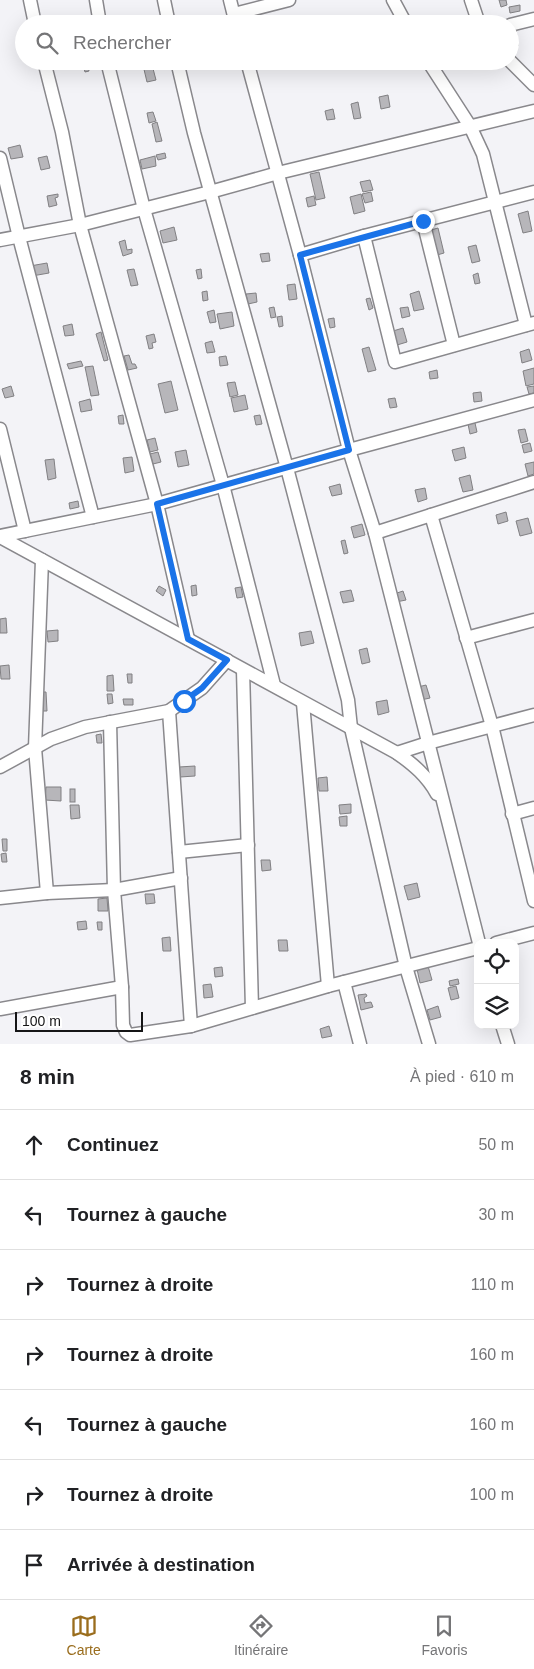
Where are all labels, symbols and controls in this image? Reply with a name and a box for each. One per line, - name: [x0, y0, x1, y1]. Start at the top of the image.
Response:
- search box: [15, 15, 519, 70]
- icon: search: [33, 29, 61, 57]
- text: Rechercher: [73, 32, 171, 53]
- route end: [412, 210, 435, 233]
- route start: [173, 690, 196, 713]
- map controls: [474, 939, 519, 1029]
- button: locate: [474, 939, 519, 984]
- button: layers: [474, 984, 519, 1029]
- scale bar: [15, 1009, 142, 1032]
- text: 100 m: [22, 1013, 61, 1029]
- text: 8 min: [20, 1065, 75, 1088]
- text: À pied · 610 m: [410, 1068, 514, 1085]
- icon: ahead: [20, 1131, 48, 1159]
- text: Continuez: [67, 1134, 159, 1155]
- text: 50 m: [478, 1136, 514, 1153]
- icon: left: [20, 1201, 48, 1229]
- text: Tournez à gauche: [67, 1204, 227, 1225]
- text: 30 m: [478, 1206, 514, 1223]
- icon: right: [20, 1271, 48, 1299]
- text: Tournez à droite: [67, 1274, 213, 1295]
- text: 110 m: [471, 1276, 514, 1293]
- icon: right: [20, 1341, 48, 1369]
- text: Tournez à droite: [67, 1344, 213, 1365]
- text: 160 m: [470, 1346, 514, 1363]
- icon: left: [20, 1411, 48, 1439]
- text: Tournez à gauche: [67, 1414, 227, 1435]
- text: 160 m: [470, 1416, 514, 1433]
- icon: right: [20, 1481, 48, 1509]
- text: Tournez à droite: [67, 1484, 213, 1505]
- text: 100 m: [470, 1486, 514, 1503]
- icon: arrive: [20, 1551, 48, 1579]
- text: Arrivée à destination: [67, 1554, 255, 1575]
- tab: Carte: [67, 1612, 101, 1658]
- tab: Itinéraire: [234, 1612, 288, 1658]
- tab: Favoris: [422, 1612, 467, 1658]

